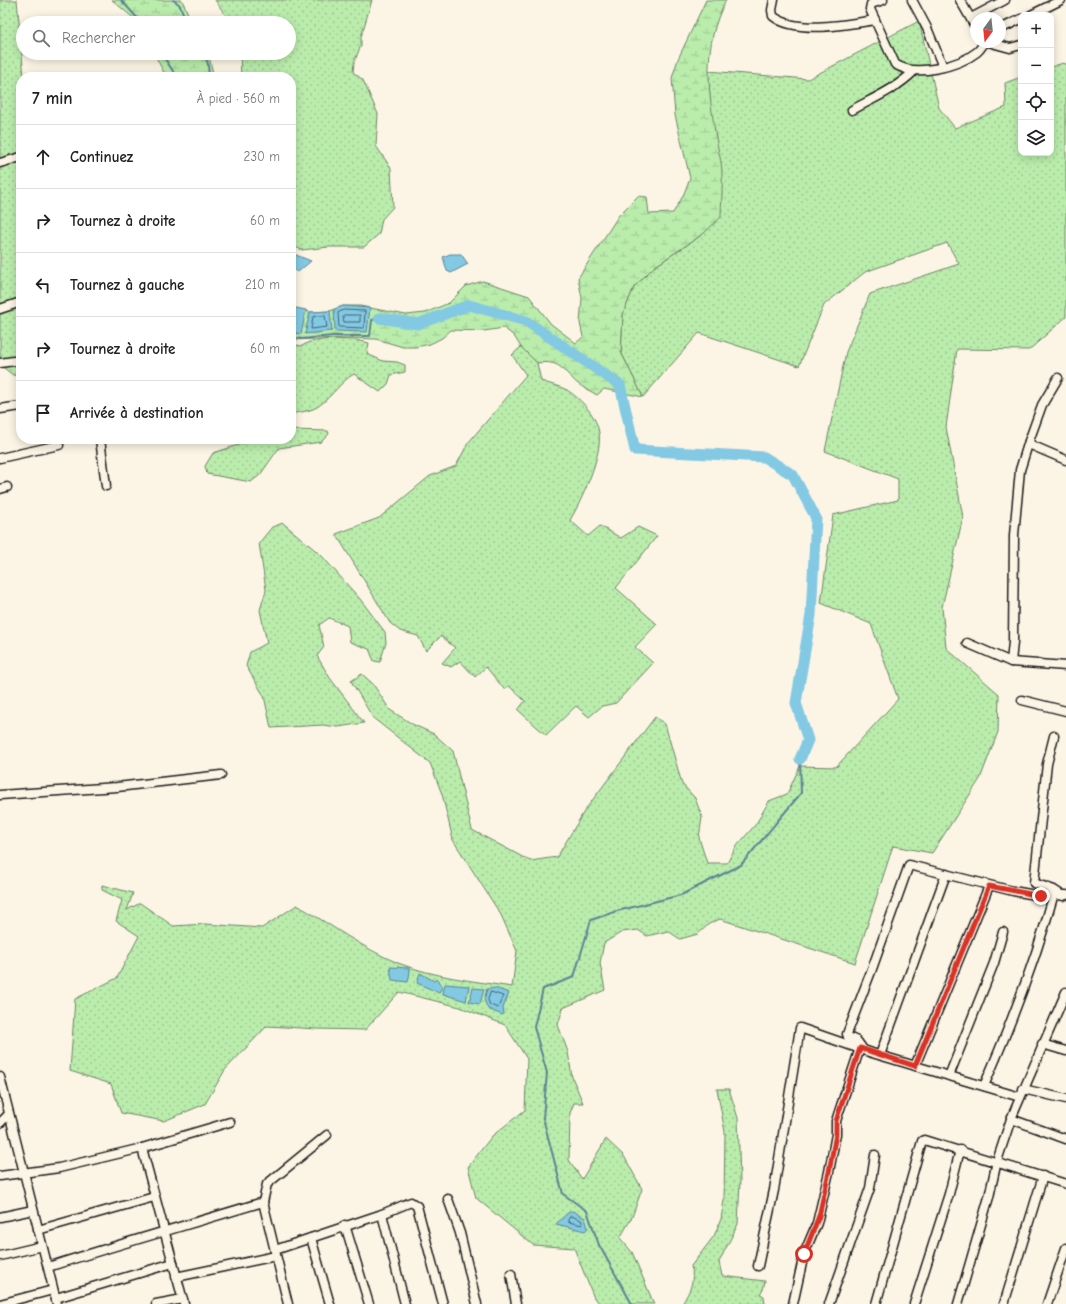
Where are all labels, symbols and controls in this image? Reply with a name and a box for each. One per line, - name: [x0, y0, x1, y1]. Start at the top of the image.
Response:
- north arrow: [970, 12, 1006, 48]
- map controls: [1018, 12, 1054, 156]
- button: +: [1018, 12, 1054, 48]
- search box: [16, 16, 296, 60]
- icon: search: [30, 27, 52, 49]
- text: Rechercher: [62, 29, 135, 47]
- button: −: [1018, 48, 1054, 84]
- button: locate: [1018, 84, 1054, 120]
- text: 7 min: [32, 89, 73, 108]
- text: À pied · 560 m: [197, 91, 280, 106]
- button: layers: [1018, 120, 1054, 156]
- icon: ahead: [32, 146, 54, 168]
- text: Continuez: [70, 148, 133, 166]
- text: 230 m: [244, 149, 280, 164]
- icon: right: [32, 210, 54, 232]
- text: Tournez à droite: [70, 212, 175, 230]
- text: 60 m: [250, 213, 280, 228]
- icon: left: [32, 274, 54, 296]
- text: Tournez à gauche: [70, 276, 184, 294]
- text: 210 m: [245, 277, 280, 292]
- icon: right: [32, 338, 54, 360]
- text: Tournez à droite: [70, 340, 175, 358]
- text: 60 m: [250, 341, 280, 356]
- icon: arrive: [32, 402, 54, 424]
- text: Arrivée à destination: [70, 404, 204, 422]
- route end: [1032, 887, 1050, 905]
- route start: [795, 1245, 813, 1263]

